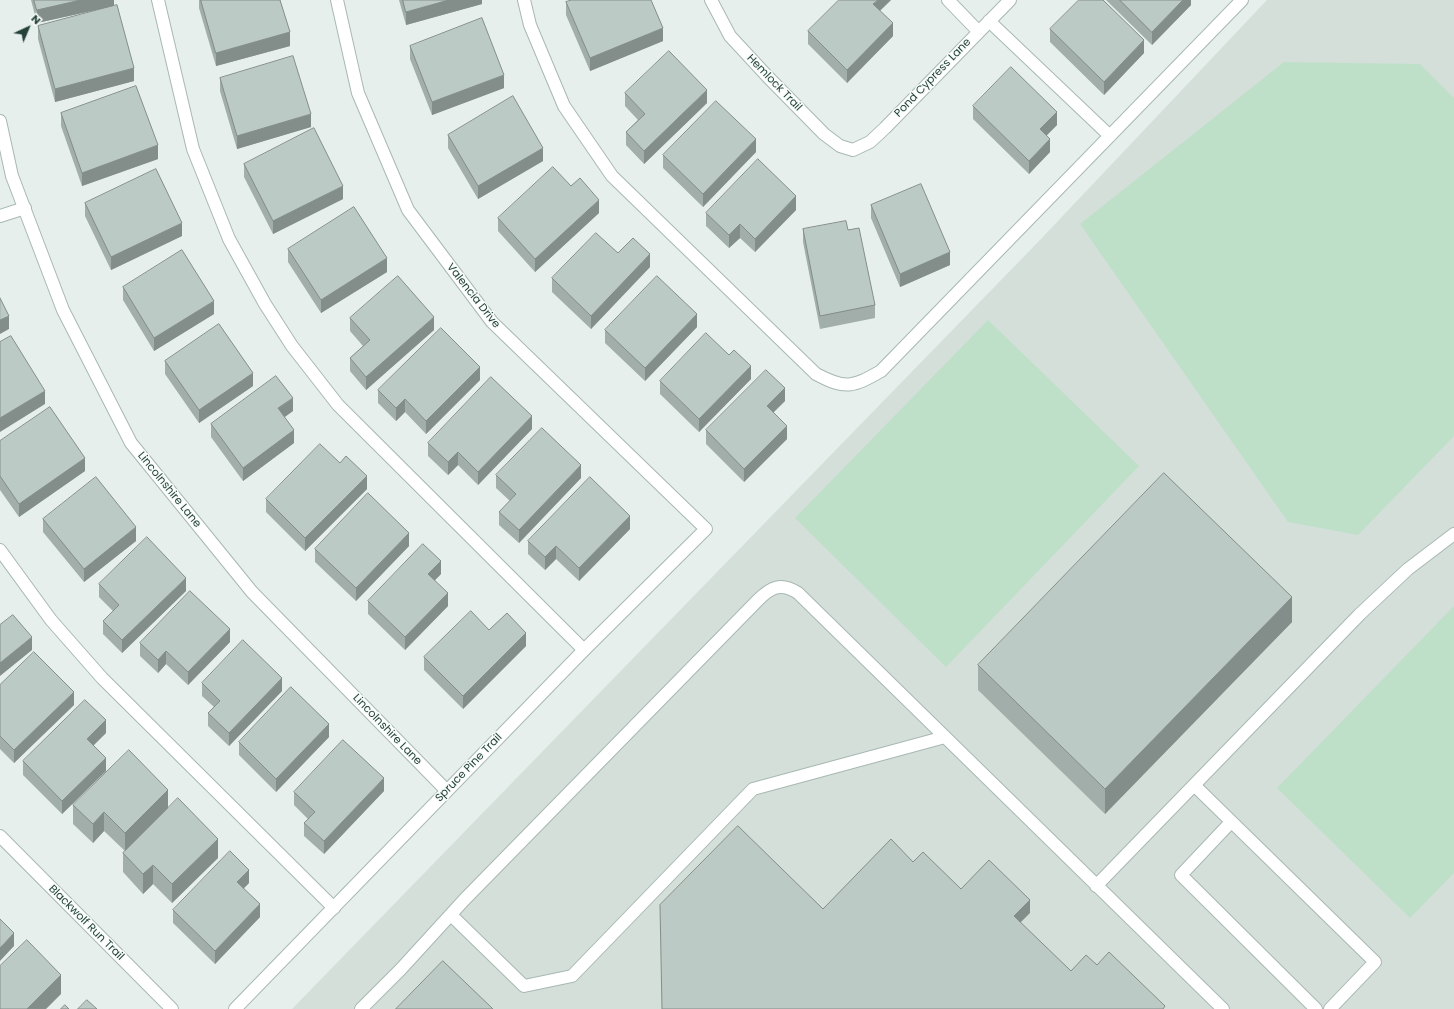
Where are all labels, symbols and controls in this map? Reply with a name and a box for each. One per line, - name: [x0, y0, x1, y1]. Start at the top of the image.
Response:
- north arrow: [8, 8, 48, 48]
- text: N: [28, 11, 45, 28]
- street label: Pond Cypress Lane: [892, 36, 974, 120]
- street label: Hemlock Trail: [744, 52, 804, 114]
- street label: Valencia Drive: [444, 261, 502, 331]
- street label: Lincolnshire Lane: [134, 450, 204, 530]
- street label: Lincolnshire Lane: [350, 692, 424, 768]
- street label: Spruce Pine Trail: [433, 731, 505, 805]
- street label: Blackwolf Run Trail: [46, 883, 126, 963]

